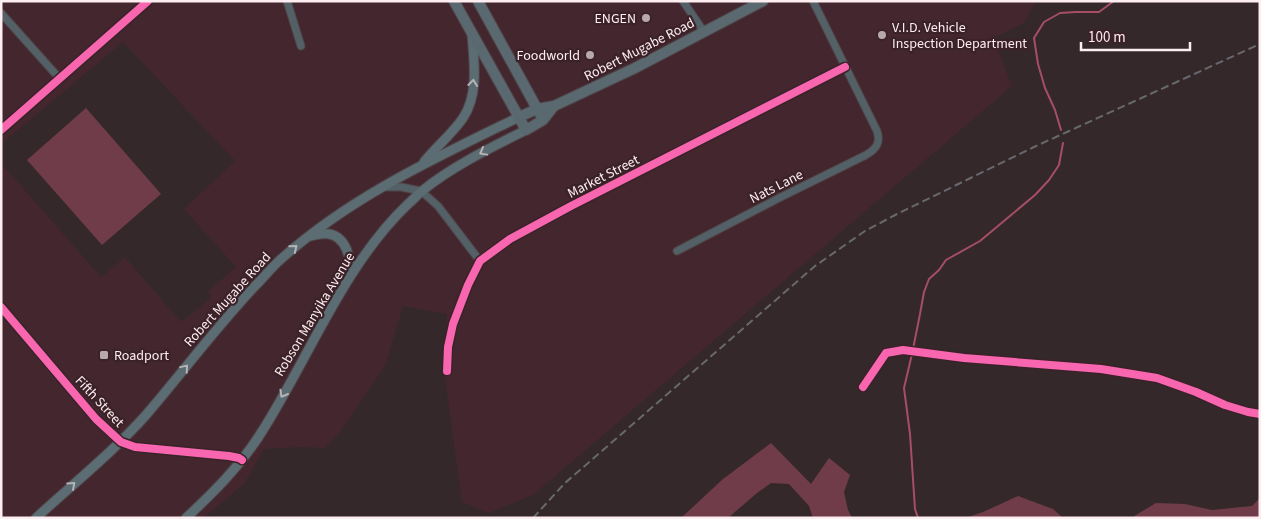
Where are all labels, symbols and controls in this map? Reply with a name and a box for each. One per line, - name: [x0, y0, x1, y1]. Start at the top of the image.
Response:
- place label: ENGEN: [594, 9, 636, 29]
- marker: ENGEN: [640, 12, 652, 24]
- street label: Robert Mugabe Road: [581, 13, 698, 86]
- place label: V.I.D. Vehicle Inspection Department: [892, 18, 1027, 54]
- scale bar: [1081, 20, 1190, 52]
- text: 100 m: [1088, 27, 1126, 48]
- marker: V.I.D. Vehicle Inspection Department: [876, 29, 888, 41]
- place label: Foodworld: [517, 46, 580, 66]
- marker: Foodworld: [584, 49, 596, 61]
- one-way arrow: [467, 79, 478, 87]
- one-way arrow: [479, 146, 488, 156]
- street label: Market Street: [564, 150, 643, 204]
- street label: Nats Lane: [746, 165, 807, 209]
- one-way arrow: [288, 246, 297, 254]
- street label: Robert Mugabe Road: [180, 248, 276, 352]
- street label: Robson Manyika Avenue: [270, 249, 360, 380]
- place label: Roadport: [114, 346, 169, 366]
- marker: Roadport: [98, 349, 110, 361]
- one-way arrow: [179, 365, 188, 374]
- street label: Fifth Street: [70, 371, 129, 432]
- one-way arrow: [279, 389, 289, 398]
- one-way arrow: [67, 482, 76, 491]

